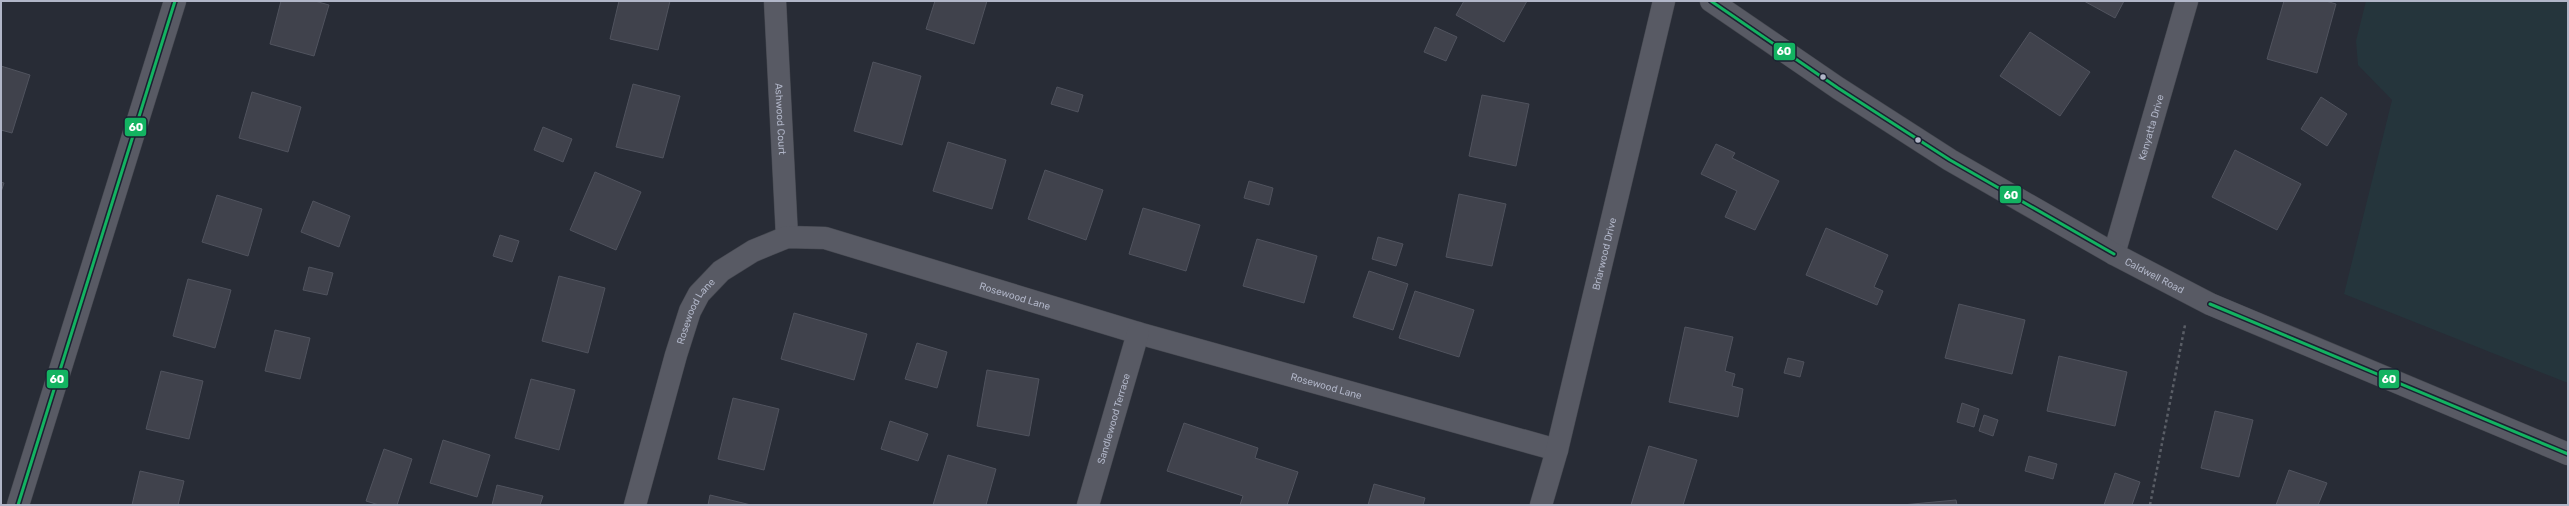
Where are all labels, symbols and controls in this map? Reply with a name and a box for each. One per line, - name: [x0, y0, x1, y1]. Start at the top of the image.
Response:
- line badge: 60: [1773, 42, 1796, 61]
- text: 60: [1777, 45, 1791, 58]
- unlabelled marker: [1818, 72, 1828, 82]
- street label: Ashwood Court: [772, 83, 788, 155]
- street label: Kenyatta Drive: [2136, 93, 2167, 162]
- line badge: 60: [124, 117, 147, 137]
- text: 60: [129, 121, 143, 134]
- unlabelled marker: [1913, 135, 1923, 145]
- line badge: 60: [1999, 185, 2022, 204]
- text: 60: [2004, 189, 2018, 202]
- street label: Briarwood Drive: [1590, 216, 1619, 291]
- street label: Caldwell Road: [2123, 256, 2186, 296]
- street label: Rosewood Lane: [675, 276, 718, 346]
- street label: Rosewood Lane: [978, 280, 1052, 313]
- line badge: 60: [46, 369, 69, 389]
- line badge: 60: [2378, 369, 2400, 389]
- street label: Rosewood Lane: [1289, 371, 1364, 402]
- street label: Sandlewood Terrace: [1095, 372, 1133, 466]
- text: 60: [50, 373, 64, 386]
- text: 60: [2382, 373, 2396, 386]

